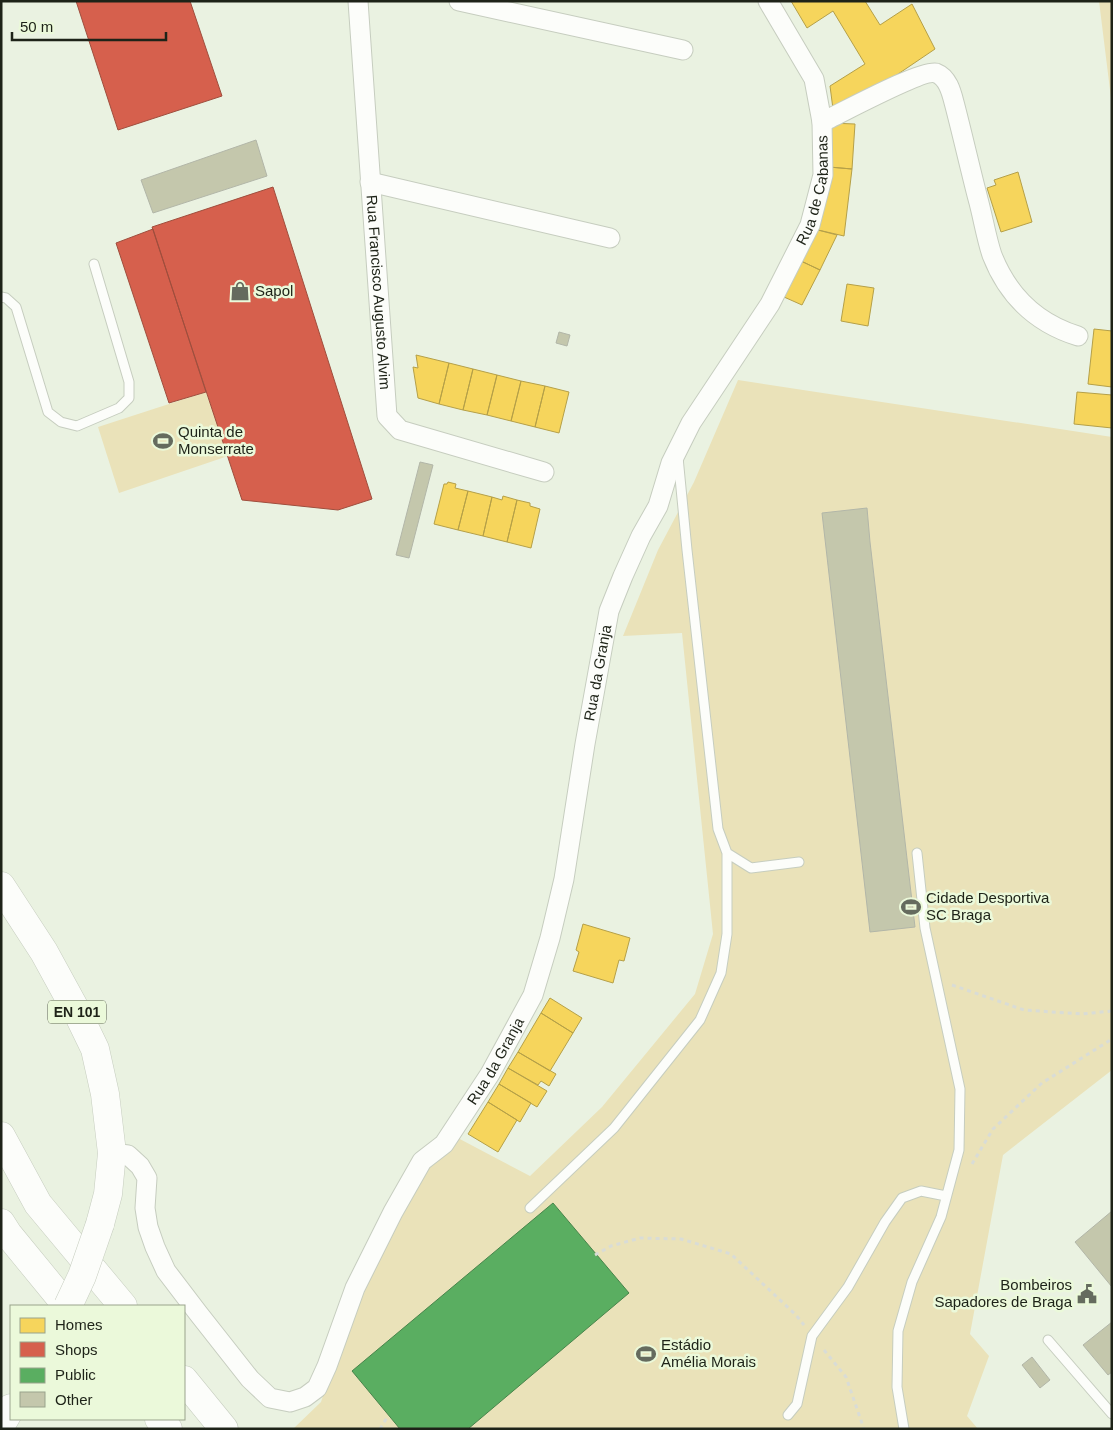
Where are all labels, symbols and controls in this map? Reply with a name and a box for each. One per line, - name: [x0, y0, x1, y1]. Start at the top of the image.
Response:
- scale bar: [12, 10, 166, 42]
- text: 50 m: [20, 18, 53, 35]
- street label: Rua de Cabanas: [792, 135, 831, 248]
- street label: Rua Francisco Augusto Alvim: [364, 194, 394, 390]
- shop icon: Sapol: [229, 280, 251, 302]
- place label: Sapol: [255, 282, 293, 299]
- place label: Quinta de Monserrate: [178, 423, 254, 457]
- sports icon: Quinta de Monserrate: [152, 430, 174, 452]
- street label: Rua da Granja: [580, 623, 614, 722]
- place label: Cidade Desportiva SC Braga: [926, 889, 1050, 923]
- sports icon: Cidade Desportiva SC Braga: [900, 896, 922, 918]
- road number: EN 101: [48, 1000, 106, 1024]
- street label: Rua da Granja: [463, 1014, 527, 1108]
- place label: Bombeiros Sapadores de Braga: [934, 1276, 1073, 1310]
- public building icon: Bombeiros Sapadores de Braga: [1076, 1283, 1098, 1305]
- legend: [10, 1305, 185, 1420]
- text: Homes: [55, 1316, 103, 1333]
- place label: Estádio Amélia Morais: [661, 1336, 756, 1370]
- text: Shops: [55, 1341, 98, 1358]
- sports icon: Estádio Amélia Morais: [635, 1343, 657, 1365]
- text: Public: [55, 1366, 96, 1383]
- text: Other: [55, 1391, 93, 1408]

